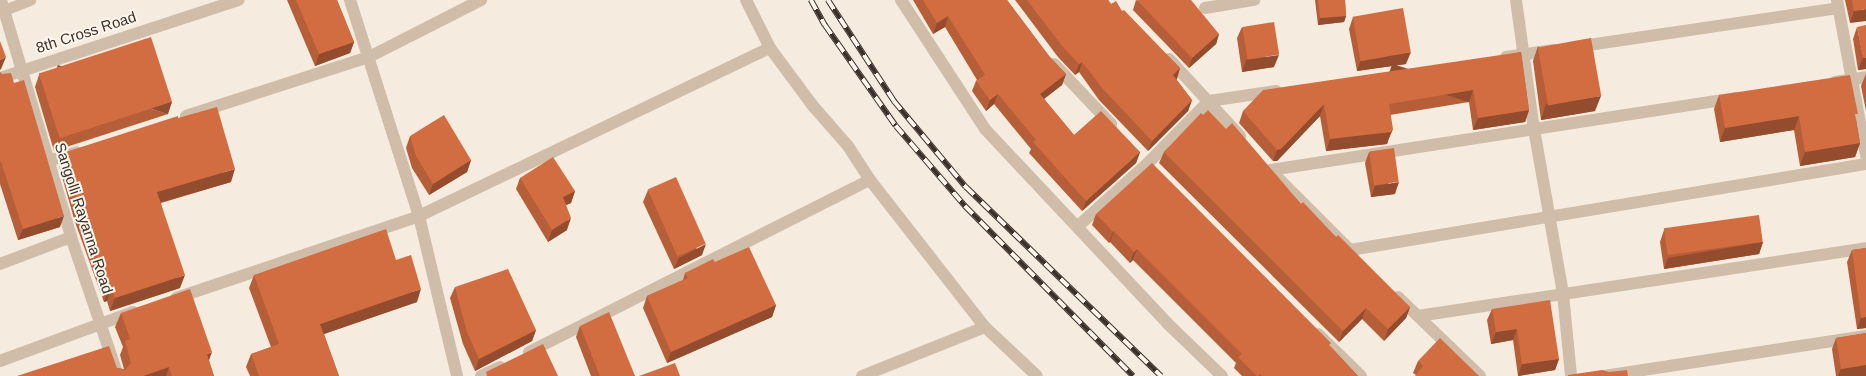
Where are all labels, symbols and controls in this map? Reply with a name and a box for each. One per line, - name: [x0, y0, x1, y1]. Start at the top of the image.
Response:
- street label: 8th Cross Road: [34, 7, 138, 57]
- street label: Sangolli Rayanna Road: [51, 140, 117, 296]

